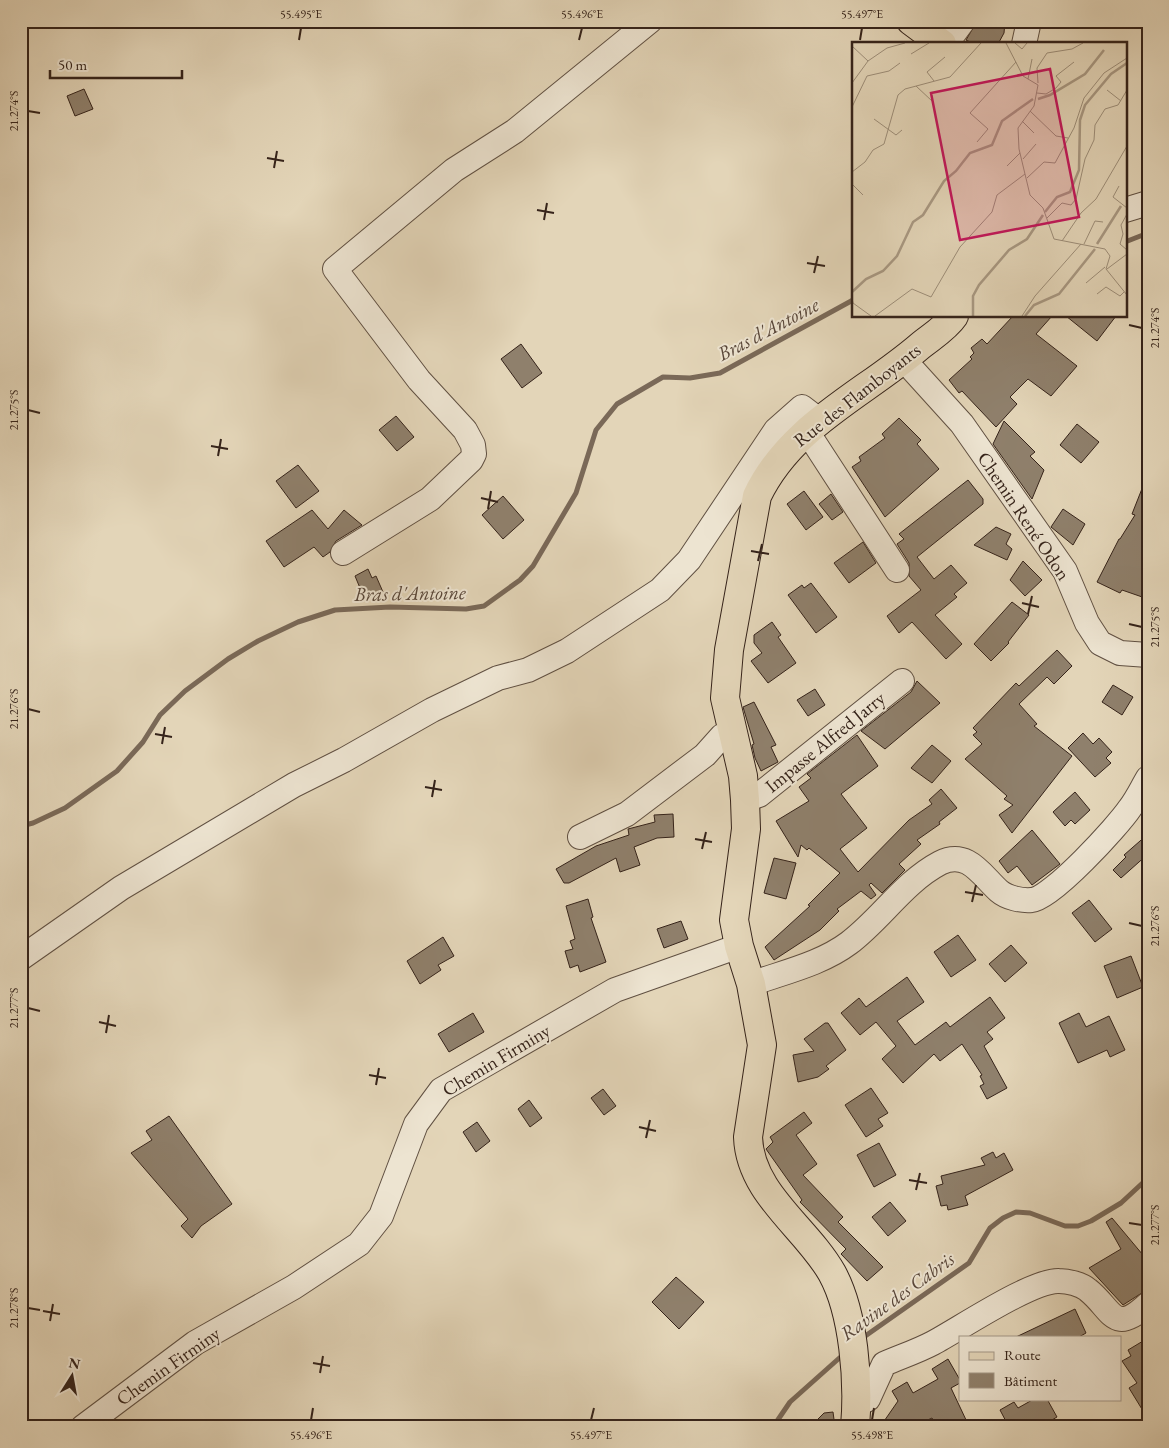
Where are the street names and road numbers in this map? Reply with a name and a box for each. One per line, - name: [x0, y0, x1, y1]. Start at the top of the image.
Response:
- street label: Rue des Flamboyants: [788, 337, 926, 453]
- street label: Chemin René Odon: [972, 447, 1076, 585]
- street label: Impasse Alfred Jarry: [760, 685, 891, 798]
- street label: Chemin Firminy: [437, 1018, 555, 1102]
- street label: Chemin Firminy: [111, 1320, 226, 1411]

